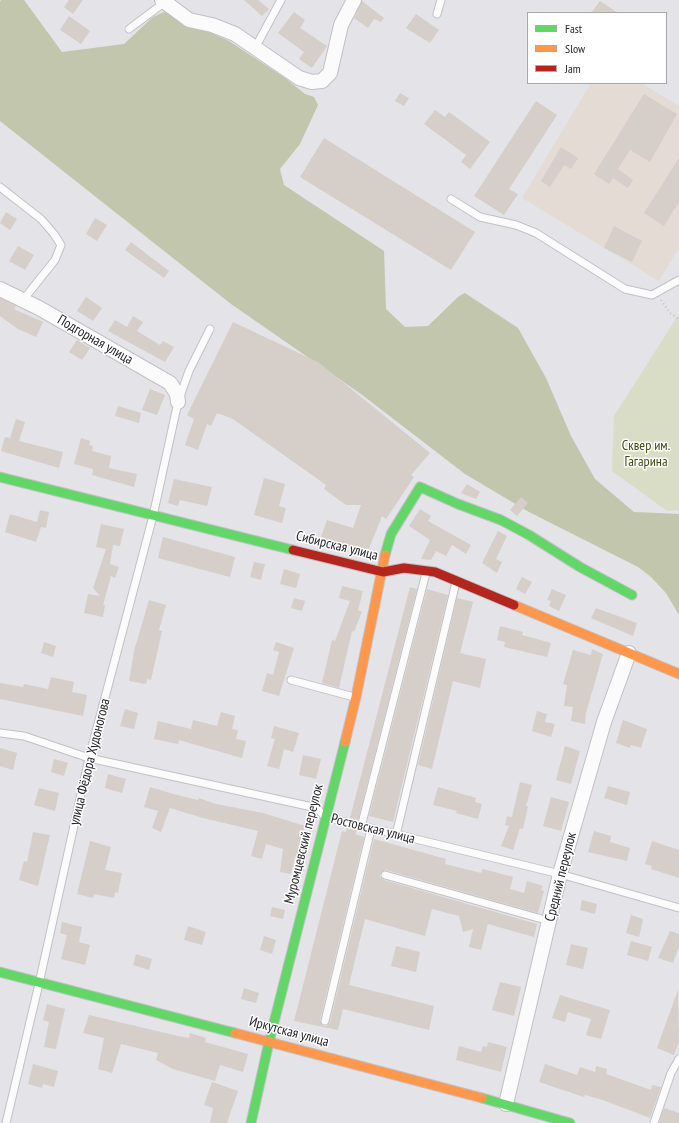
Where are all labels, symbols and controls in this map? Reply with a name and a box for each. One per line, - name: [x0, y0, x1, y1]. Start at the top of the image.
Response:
- legend: [527, 12, 667, 84]
- text: Fast: [565, 21, 582, 36]
- text: Slow: [565, 41, 585, 56]
- text: Jam: [565, 61, 581, 76]
- street label: Подгорная улица: [54, 312, 136, 368]
- park label: Сквер им. Гагарина: [622, 438, 670, 470]
- street label: Сибирская улица: [294, 528, 380, 564]
- street label: улица Фёдора Худоногова: [66, 697, 114, 827]
- street label: Муромцевский переулок: [281, 782, 327, 906]
- street label: Ростовская улица: [329, 810, 417, 848]
- street label: Средний переулок: [542, 831, 580, 923]
- street label: Иркутская улица: [247, 1013, 331, 1051]

